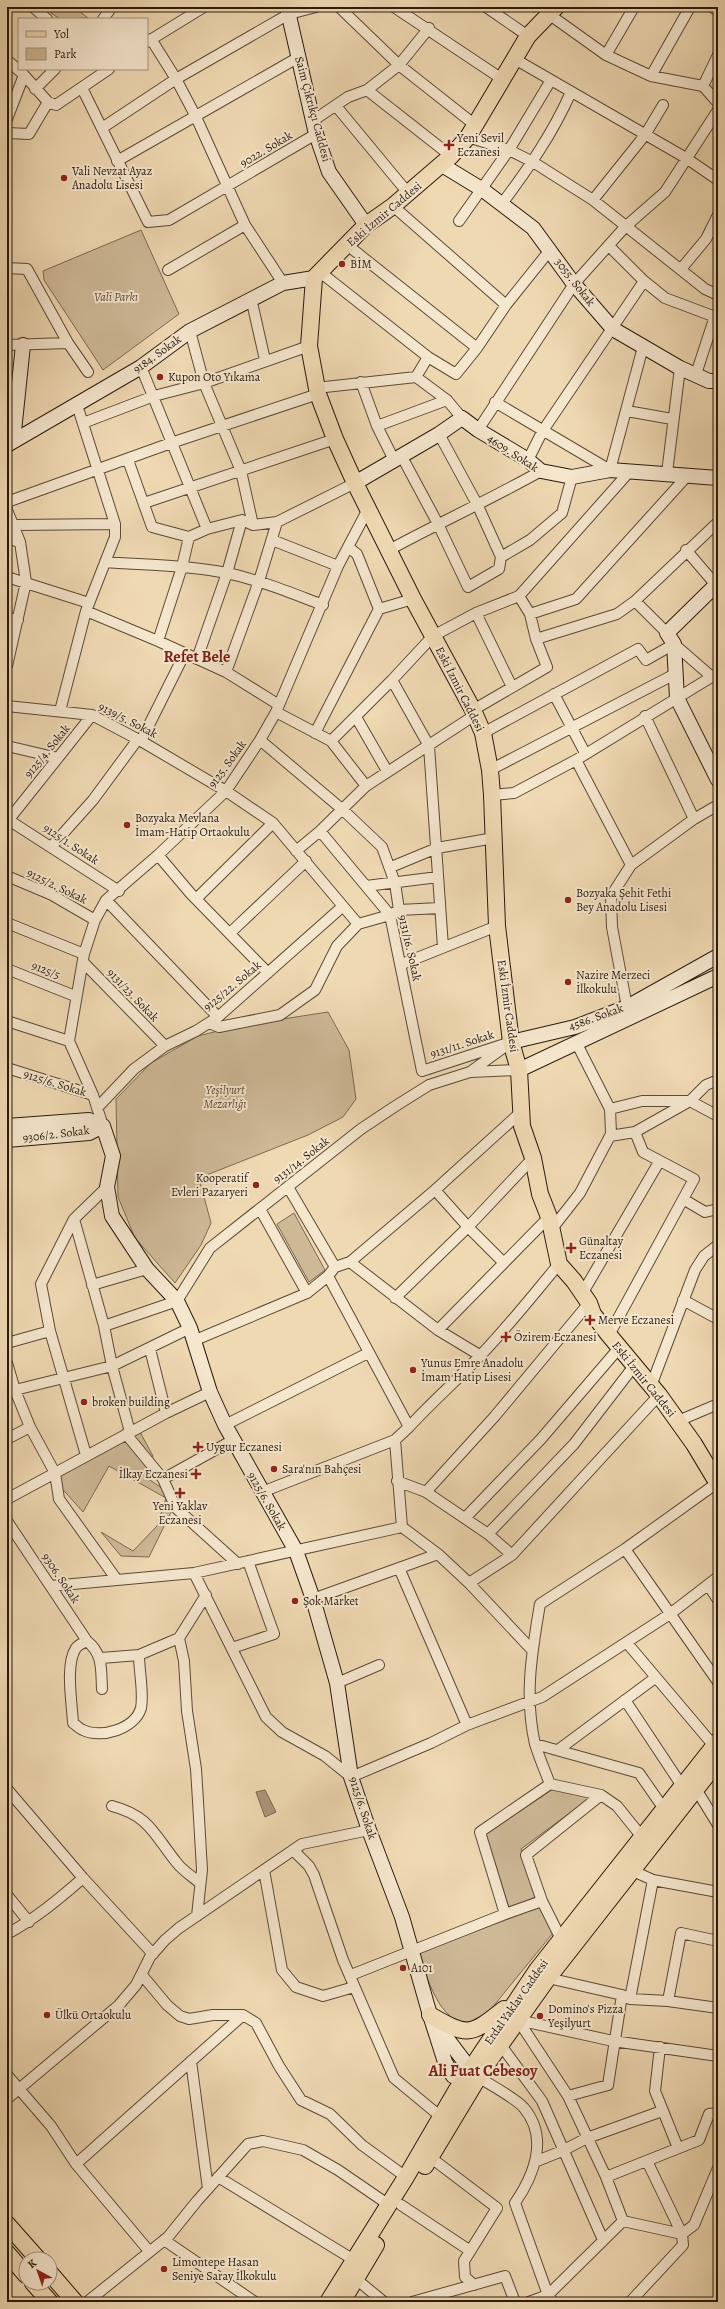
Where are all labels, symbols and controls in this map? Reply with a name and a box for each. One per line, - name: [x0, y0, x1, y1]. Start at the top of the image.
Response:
- legend: [18, 18, 148, 70]
- text: Yol: [53, 26, 69, 42]
- text: Park: [54, 46, 77, 62]
- street label: Saim Çıkrıkçı Caddesi: [291, 55, 335, 163]
- street label: 9022. Sokak: [237, 127, 295, 171]
- place label: Yeni Sevil Eczanesi: [456, 130, 504, 160]
- marker: Yeni Sevil Eczanesi: [444, 140, 454, 150]
- place label: Vali Nevzat Ayaz Anadolu Lisesi: [71, 163, 152, 193]
- marker: Vali Nevzat Ayaz Anadolu Lisesi: [59, 173, 69, 183]
- street label: Eski İzmir Caddesi: [343, 178, 425, 250]
- street label: 3055. Sokak: [551, 255, 599, 309]
- place label: BİM: [350, 256, 372, 272]
- marker: BİM: [337, 259, 347, 269]
- park label: Vali Parkı: [94, 289, 138, 305]
- street label: 9184. Sokak: [130, 331, 184, 377]
- place label: Kupon Oto Yıkama: [168, 369, 261, 385]
- marker: Kupon Oto Yıkama: [155, 372, 165, 382]
- street label: 4609. Sokak: [484, 430, 542, 476]
- street label: Eski İzmir Caddesi: [432, 644, 488, 734]
- district label: Refet Bele: [164, 646, 230, 668]
- street label: 9139/5. Sokak: [96, 698, 160, 742]
- street label: 9125/4. Sokak: [20, 721, 74, 781]
- street label: 9125. Sokak: [204, 737, 250, 791]
- place label: Bozyaka Mevlana İmam-Hatip Ortaokulu: [135, 810, 250, 840]
- street label: 9125/1. Sokak: [40, 820, 102, 868]
- marker: Bozyaka Mevlana İmam-Hatip Ortaokulu: [122, 820, 132, 830]
- street label: 9125/2. Sokak: [24, 865, 90, 908]
- place label: Bozyaka Şehit Fethi Bey Anadolu Lisesi: [576, 885, 671, 915]
- marker: Bozyaka Şehit Fethi Bey Anadolu Lisesi: [563, 895, 573, 905]
- street label: 9131/16. Sokak: [395, 913, 425, 983]
- street label: 9125/5: [29, 957, 63, 983]
- street label: 9125/22. Sokak: [200, 957, 264, 1015]
- street label: Eski İzmir Caddesi: [494, 959, 522, 1053]
- street label: 9131/23. Sokak: [103, 965, 163, 1025]
- place label: Nazire Merzeci İlkokulu: [576, 967, 650, 997]
- marker: Nazire Merzeci İlkokulu: [563, 977, 573, 987]
- street label: 4586. Sokak: [566, 1000, 626, 1034]
- street label: 9131/11. Sokak: [428, 1026, 496, 1062]
- street label: 9125/6. Sokak: [22, 1066, 88, 1100]
- park label: Yeşilyurt Mezarlığı: [204, 1082, 246, 1112]
- street label: 9306/2. Sokak: [22, 1122, 90, 1146]
- street label: 9131/14. Sokak: [270, 1133, 332, 1187]
- place label: Kooperatif Evleri Pazaryeri: [171, 1170, 250, 1200]
- marker: Kooperatif Evleri Pazaryeri: [251, 1180, 261, 1190]
- place label: Günaltay Eczanesi: [579, 1233, 624, 1263]
- marker: Günaltay Eczanesi: [566, 1243, 576, 1253]
- place label: Merve Eczanesi: [598, 1312, 674, 1328]
- marker: Merve Eczanesi: [585, 1315, 595, 1325]
- place label: Özirem Eczanesi: [514, 1329, 597, 1345]
- marker: Özirem Eczanesi: [501, 1332, 511, 1342]
- street label: Eski İzmir Caddesi: [608, 1338, 680, 1420]
- place label: Yunus Emre Anadolu İmam Hatip Lisesi: [420, 1355, 524, 1385]
- marker: Yunus Emre Anadolu İmam Hatip Lisesi: [408, 1365, 418, 1375]
- place label: broken building: [92, 1394, 170, 1410]
- marker: broken building: [79, 1397, 89, 1407]
- place label: Uygur Eczanesi: [206, 1439, 282, 1455]
- marker: Uygur Eczanesi: [193, 1442, 203, 1452]
- place label: Sara'nın Bahçesi: [282, 1461, 362, 1477]
- marker: Sara'nın Bahçesi: [269, 1464, 279, 1474]
- place label: İlkay Eczanesi: [119, 1466, 188, 1482]
- marker: İlkay Eczanesi: [191, 1469, 201, 1479]
- street label: 9125/6. Sokak: [244, 1469, 290, 1533]
- marker: Yeni Yaklav Eczanesi: [175, 1488, 185, 1498]
- place label: Yeni Yaklav Eczanesi: [152, 1498, 208, 1528]
- street label: 9306. Sokak: [38, 1550, 84, 1606]
- place label: Şok Market: [303, 1593, 359, 1609]
- marker: Şok Market: [290, 1596, 300, 1606]
- street label: 9125/6. Sokak: [345, 1775, 381, 1841]
- street label: Erdal Yaklav Caddesi: [480, 1956, 552, 2048]
- place label: A101: [410, 1960, 433, 1976]
- marker: A101: [398, 1963, 408, 1973]
- place label: Domino's Pizza Yeşilyurt: [547, 2001, 624, 2031]
- place label: Ülkü Ortaokulu: [55, 2007, 132, 2023]
- marker: Ülkü Ortaokulu: [42, 2010, 52, 2020]
- marker: Domino's Pizza Yeşilyurt: [535, 2011, 545, 2021]
- district label: Ali Fuat Cebesoy: [428, 2060, 538, 2082]
- north arrow: [18, 2251, 58, 2291]
- place label: Limontepe Hasan Seniye Saray İlkokulu: [172, 2254, 277, 2284]
- text: K: [24, 2255, 40, 2272]
- marker: Limontepe Hasan Seniye Saray İlkokulu: [159, 2264, 169, 2274]

